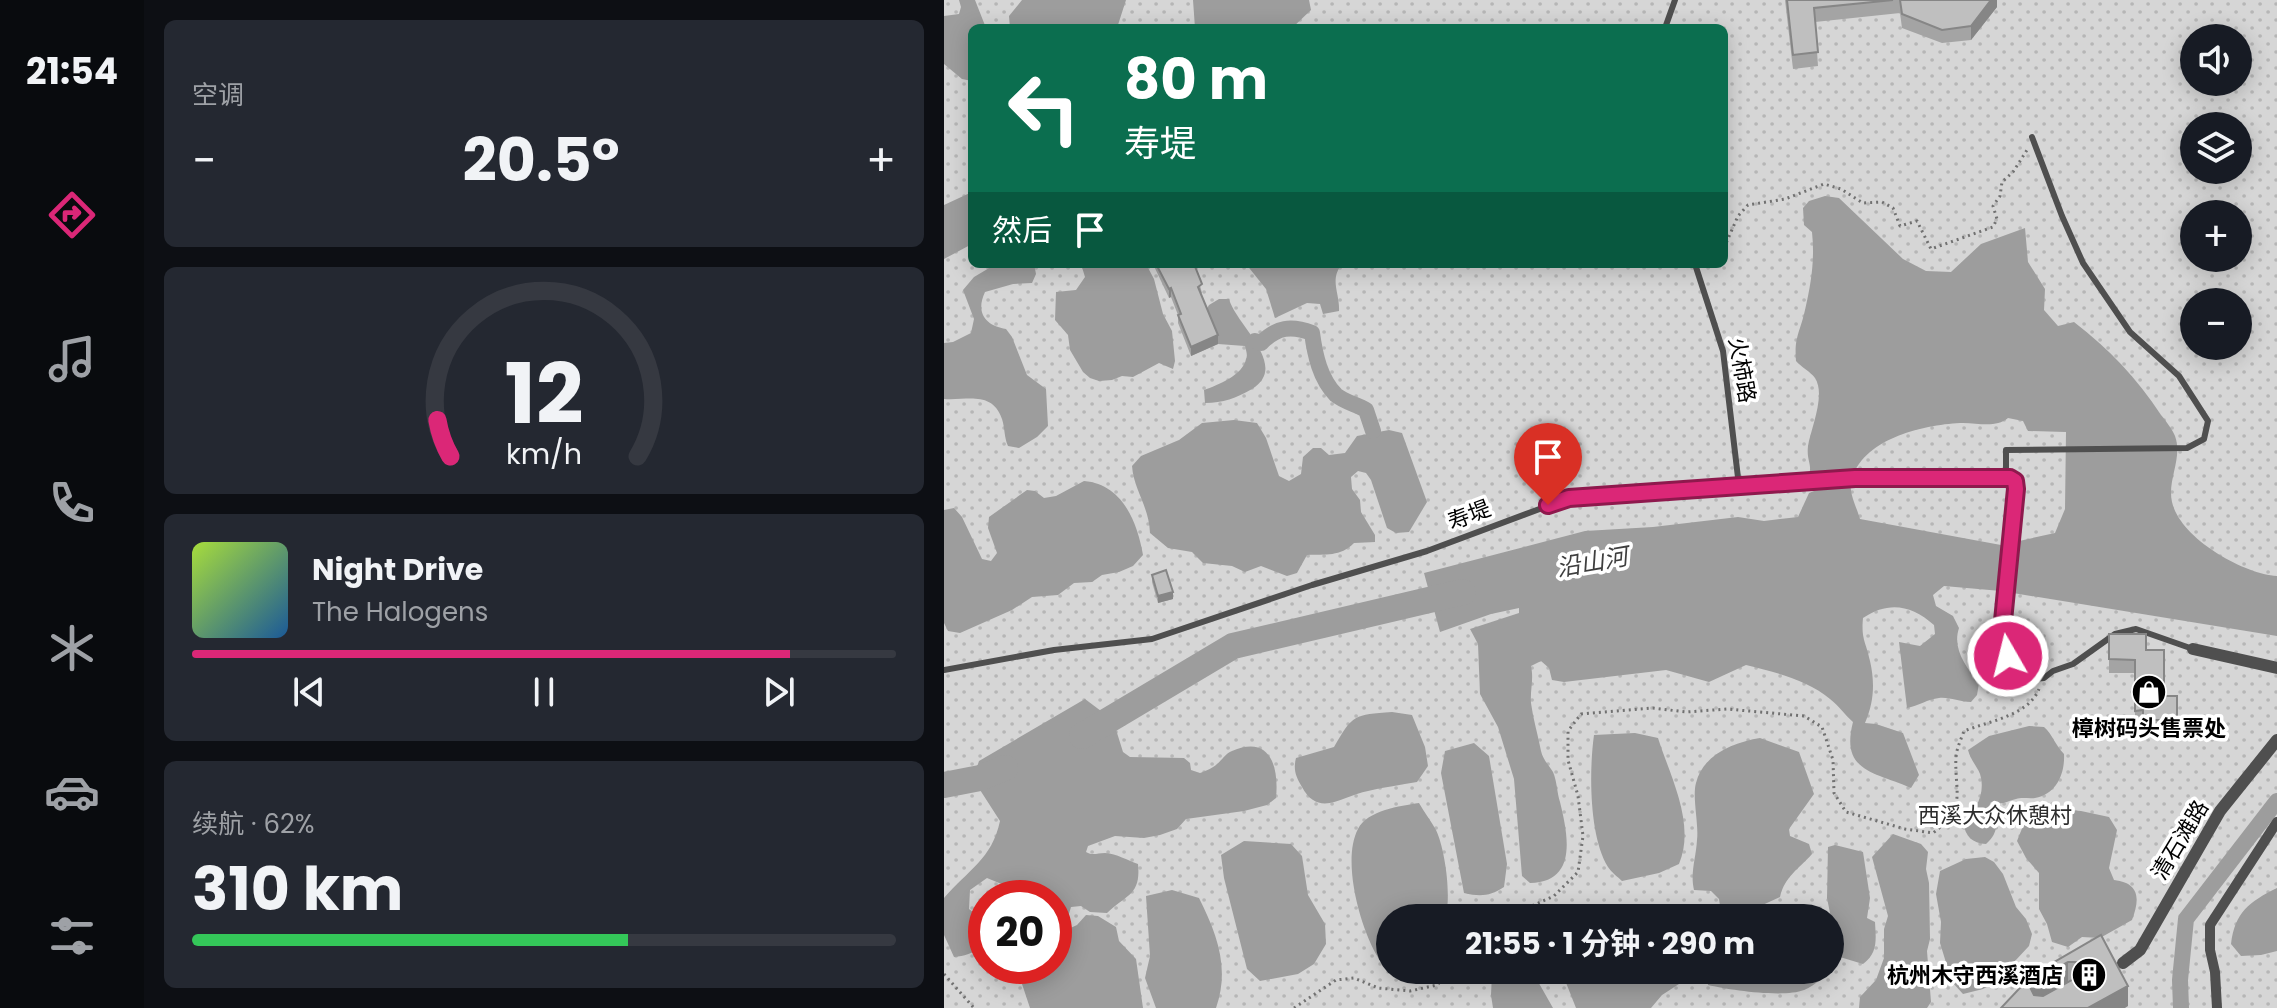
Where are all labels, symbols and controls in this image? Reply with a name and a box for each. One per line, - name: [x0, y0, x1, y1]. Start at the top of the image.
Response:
- map controls: [2180, 24, 2252, 360]
- button: sound: [2180, 24, 2252, 96]
- text: 80 m: [1124, 40, 1268, 119]
- text: 21:54: [26, 46, 118, 97]
- icon: left: [992, 56, 1096, 160]
- text: 空调: [192, 77, 244, 113]
- button: layers: [2180, 112, 2252, 184]
- text: 20.5°: [463, 118, 620, 202]
- text: 寿堤: [1124, 118, 1196, 169]
- text: −: [192, 130, 216, 191]
- text: +: [866, 130, 896, 191]
- icon: directions: [44, 187, 100, 243]
- button: +: [2180, 200, 2252, 272]
- icon: arrive: [1068, 208, 1112, 252]
- text: 然后: [992, 209, 1052, 252]
- button: −: [2180, 288, 2252, 360]
- icon: music: [44, 331, 100, 387]
- text: 12: [505, 335, 583, 451]
- street label: 火柿路: [1721, 335, 1763, 405]
- pin: [1514, 423, 1582, 505]
- text: km/h: [506, 434, 582, 474]
- icon: arrive: [1526, 435, 1570, 479]
- icon: phone: [44, 475, 100, 531]
- street label: 寿堤: [1443, 493, 1495, 537]
- water label: 沿山河: [1554, 539, 1634, 585]
- text: Night Drive: [312, 548, 483, 591]
- text: The Halogens: [312, 594, 488, 630]
- position arrow: [1966, 614, 2050, 698]
- icon: climate: [44, 620, 100, 676]
- icon: previous: [287, 670, 331, 714]
- icon: pause: [522, 670, 566, 714]
- icon: next: [757, 670, 801, 714]
- shop icon: 樟树码头售票处: [2130, 673, 2168, 711]
- place label: 樟树码头售票处: [2072, 713, 2226, 744]
- icon: car: [44, 764, 100, 820]
- street label: 清石滩路: [2144, 794, 2216, 886]
- park label: 西溪大众休憩村: [1918, 800, 2072, 831]
- text: 续航 · 62%: [192, 806, 315, 842]
- text: 310 km: [192, 847, 403, 931]
- speed limit sign: 20: [968, 880, 1072, 984]
- icon: filters: [44, 908, 100, 964]
- text: 21:55 · 1 分钟 · 290 m: [1465, 922, 1755, 965]
- building icon: 杭州木守西溪酒店: [2070, 956, 2108, 994]
- place label: 杭州木守西溪酒店: [1887, 960, 2063, 991]

